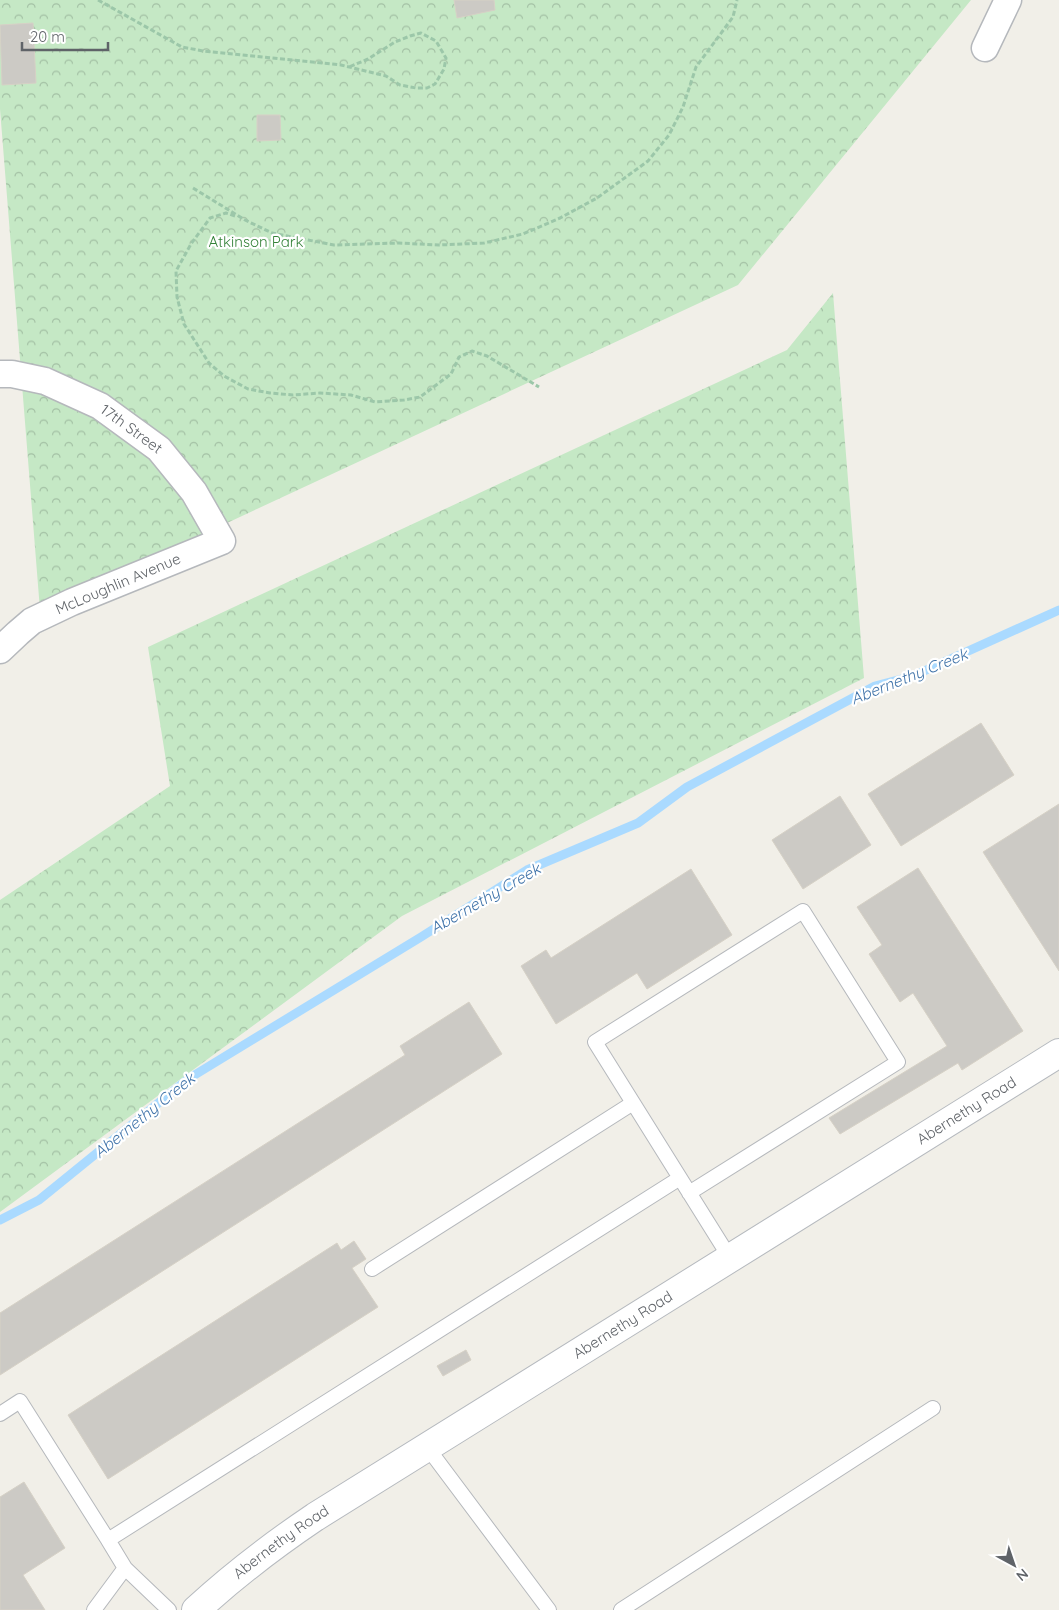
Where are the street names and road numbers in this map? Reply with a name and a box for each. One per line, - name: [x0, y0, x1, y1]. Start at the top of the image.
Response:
- street label: 17th Street: [97, 400, 166, 457]
- street label: McLoughlin Avenue: [52, 549, 183, 619]
- street label: Abernethy Road: [913, 1072, 1019, 1148]
- street label: Abernethy Road: [569, 1286, 676, 1363]
- street label: Abernethy Road: [229, 1501, 332, 1583]

